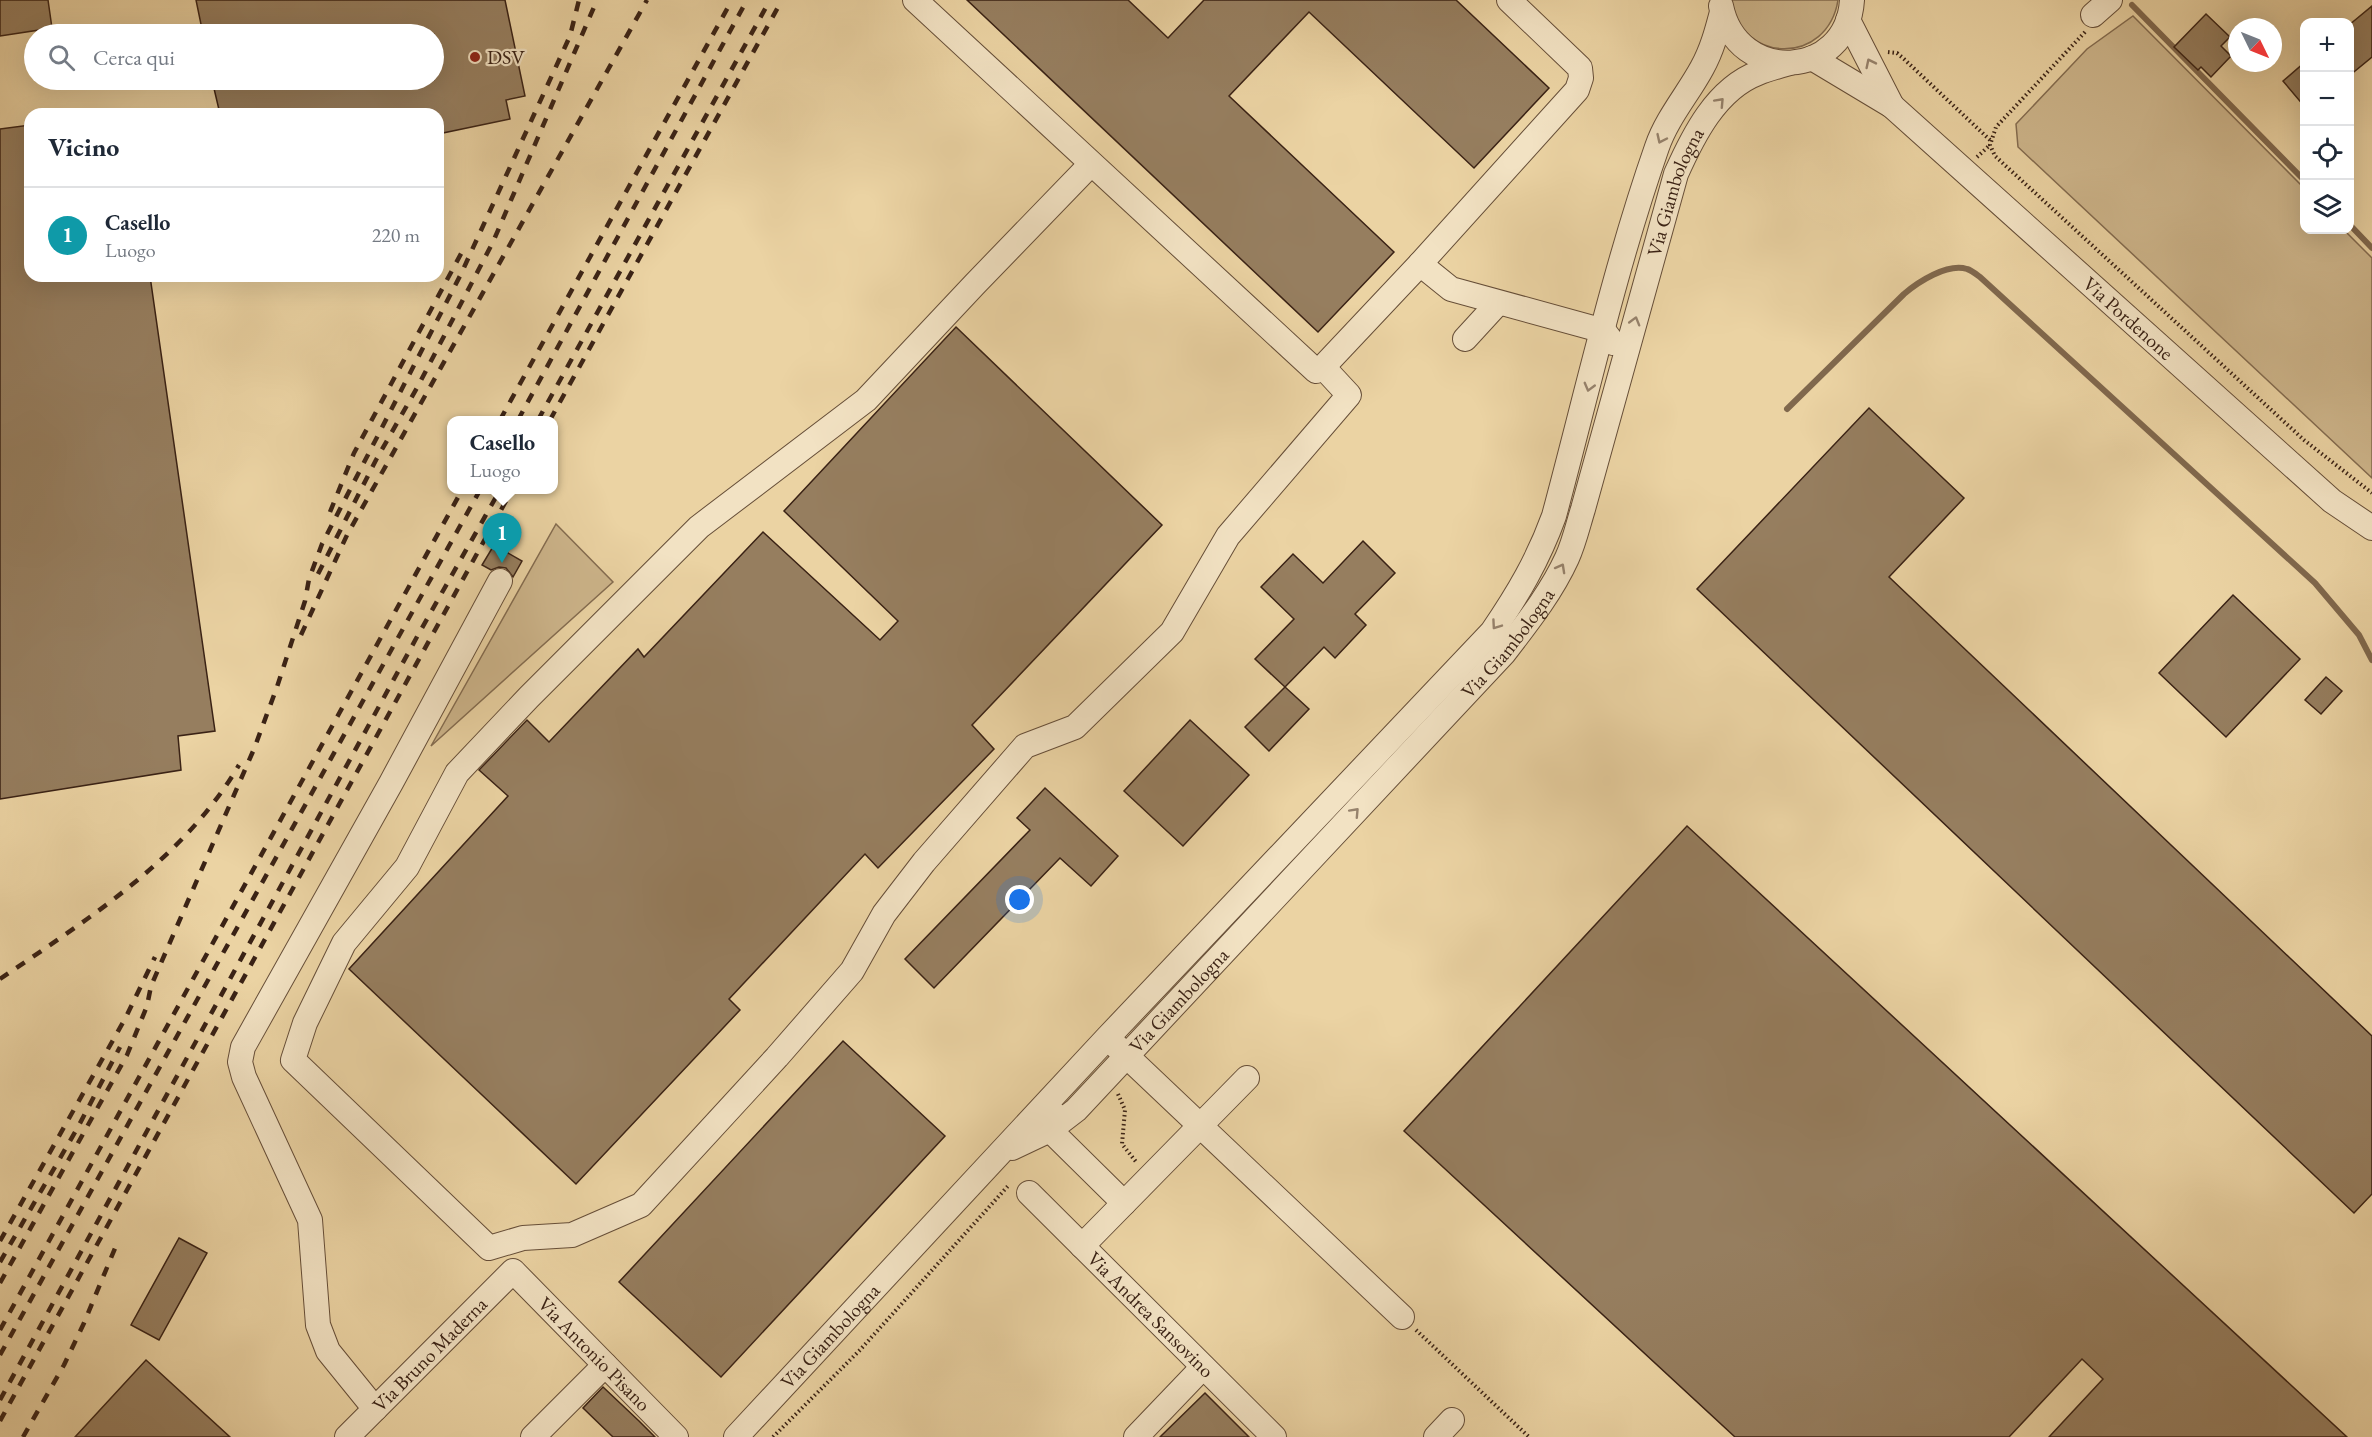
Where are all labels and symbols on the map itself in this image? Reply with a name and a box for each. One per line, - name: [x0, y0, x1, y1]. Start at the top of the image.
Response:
- north arrow: [2228, 18, 2282, 72]
- place label: DSV: [487, 44, 525, 70]
- marker: DSV: [468, 50, 482, 64]
- one-way arrow: [1866, 59, 1877, 69]
- one-way arrow: [1713, 99, 1724, 109]
- street label: Via Giambologna: [1641, 123, 1710, 259]
- one-way arrow: [1656, 133, 1668, 144]
- street label: Via Pordenone: [2078, 271, 2179, 366]
- one-way arrow: [1628, 316, 1641, 326]
- one-way arrow: [1583, 382, 1596, 392]
- pin: 1: [482, 514, 522, 563]
- one-way arrow: [1554, 563, 1565, 574]
- street label: Via Giambologna: [1455, 583, 1560, 704]
- one-way arrow: [1492, 619, 1503, 630]
- one-way arrow: [1348, 809, 1359, 819]
- your location: [1005, 885, 1034, 914]
- street label: Via Giambologna: [1123, 942, 1234, 1059]
- street label: Via Andrea Sansovino: [1082, 1246, 1220, 1383]
- street label: Via Giambologna: [775, 1278, 885, 1394]
- street label: Via Bruno Maderna: [367, 1291, 493, 1417]
- street label: Via Antonio Pisano: [532, 1291, 657, 1417]

